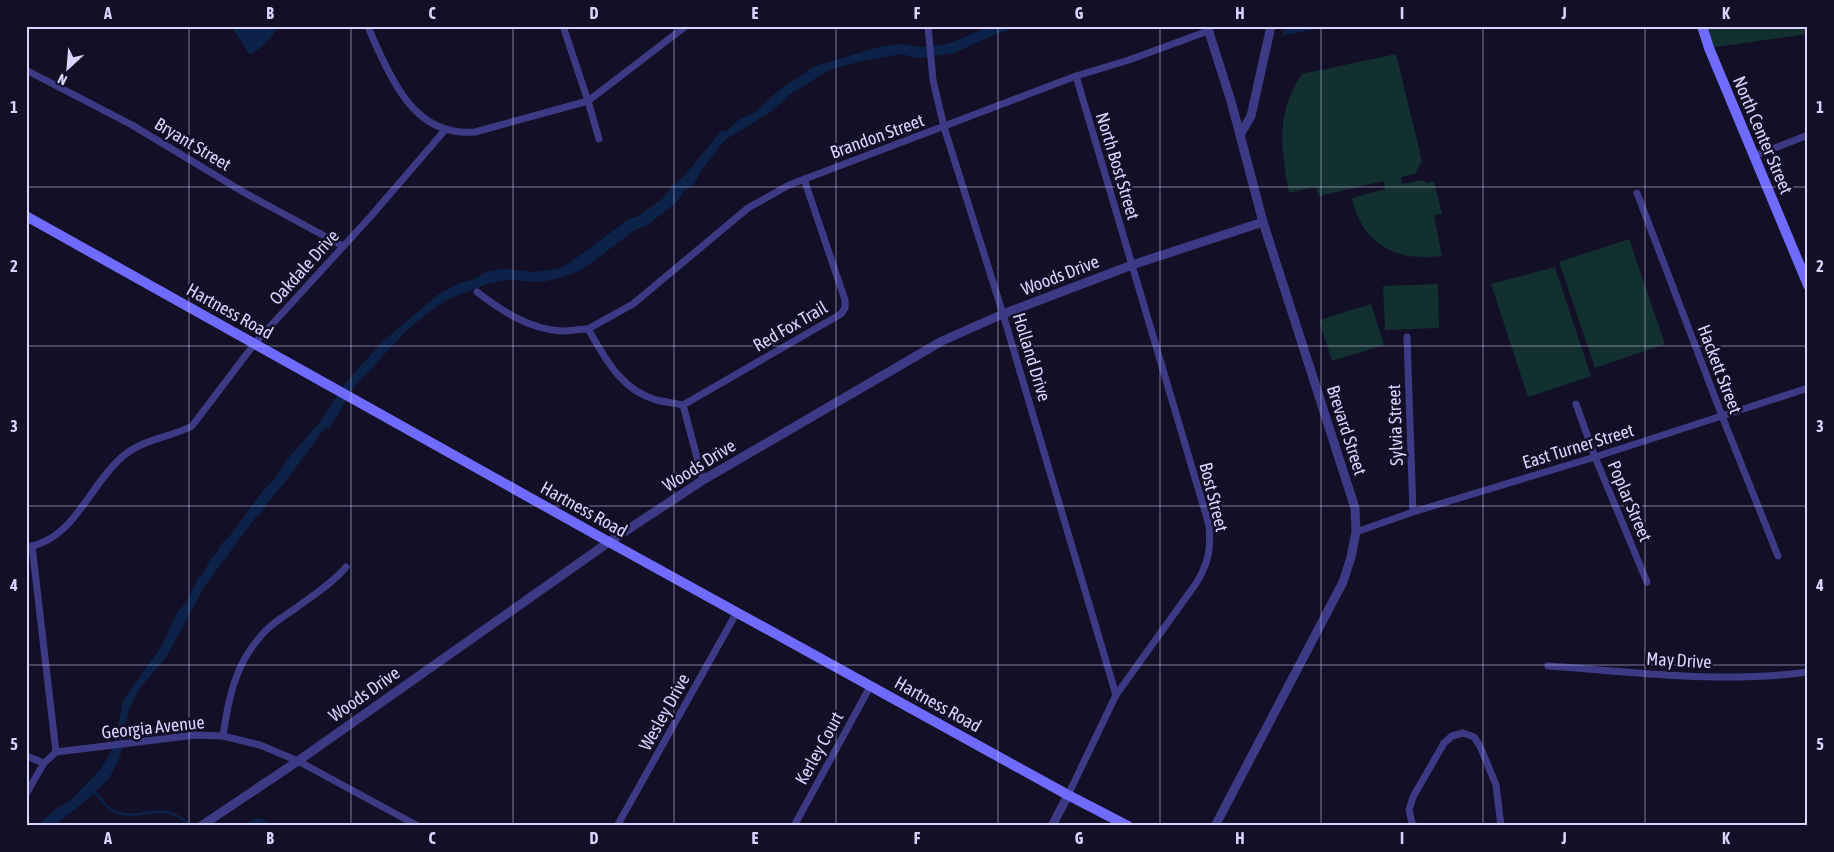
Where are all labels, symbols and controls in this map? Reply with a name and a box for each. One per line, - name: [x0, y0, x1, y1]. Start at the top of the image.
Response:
- text: A: [103, 4, 112, 22]
- text: B: [266, 4, 274, 22]
- text: C: [428, 4, 436, 22]
- text: D: [590, 4, 599, 22]
- text: E: [752, 4, 759, 22]
- text: F: [914, 4, 921, 22]
- text: G: [1075, 4, 1084, 22]
- text: H: [1235, 4, 1245, 22]
- text: I: [1400, 4, 1404, 22]
- text: J: [1560, 4, 1567, 22]
- text: K: [1722, 4, 1730, 22]
- north arrow: [42, 42, 92, 92]
- text: N: [55, 71, 70, 89]
- street label: North Center Street: [1729, 73, 1797, 197]
- text: 1: [10, 98, 18, 116]
- text: 1: [1816, 98, 1824, 116]
- street label: Brandon Street: [827, 109, 927, 163]
- street label: North Bost Street: [1092, 110, 1144, 222]
- street label: Bryant Street: [151, 113, 235, 175]
- street label: Oakdale Drive: [265, 225, 343, 309]
- street label: Woods Drive: [1018, 251, 1102, 299]
- text: 2: [10, 257, 18, 275]
- text: 2: [1816, 257, 1824, 275]
- street label: Hartness Road: [183, 279, 277, 343]
- street label: Red Fox Trail: [749, 296, 831, 356]
- street label: Holland Drive: [1009, 310, 1055, 404]
- street label: Hackett Street: [1693, 322, 1747, 416]
- street label: Brevard Street: [1323, 382, 1371, 478]
- street label: Sylvia Street: [1383, 384, 1407, 466]
- text: 3: [10, 417, 18, 435]
- text: 3: [1816, 417, 1824, 435]
- street label: East Turner Street: [1520, 419, 1636, 473]
- street label: Woods Drive: [659, 434, 739, 496]
- street label: Poplar Street: [1604, 457, 1656, 545]
- street label: Bost Street: [1195, 460, 1233, 534]
- street label: Hartness Road: [537, 477, 631, 541]
- text: 4: [9, 576, 18, 594]
- text: 4: [1815, 576, 1824, 594]
- street label: May Drive: [1646, 648, 1712, 672]
- street label: Woods Drive: [325, 662, 403, 726]
- street label: Wesley Drive: [634, 670, 694, 754]
- street label: Hartness Road: [891, 672, 985, 736]
- street label: Kerley Court: [790, 708, 848, 788]
- street label: Georgia Avenue: [100, 711, 206, 743]
- text: 5: [10, 735, 18, 753]
- text: 5: [1816, 735, 1824, 753]
- text: A: [103, 829, 112, 847]
- text: B: [266, 829, 274, 847]
- text: C: [428, 829, 436, 847]
- text: D: [590, 829, 599, 847]
- text: E: [752, 829, 759, 847]
- text: F: [914, 829, 921, 847]
- text: G: [1075, 829, 1084, 847]
- text: H: [1235, 829, 1245, 847]
- text: I: [1400, 829, 1404, 847]
- text: J: [1560, 829, 1567, 847]
- text: K: [1722, 829, 1730, 847]

